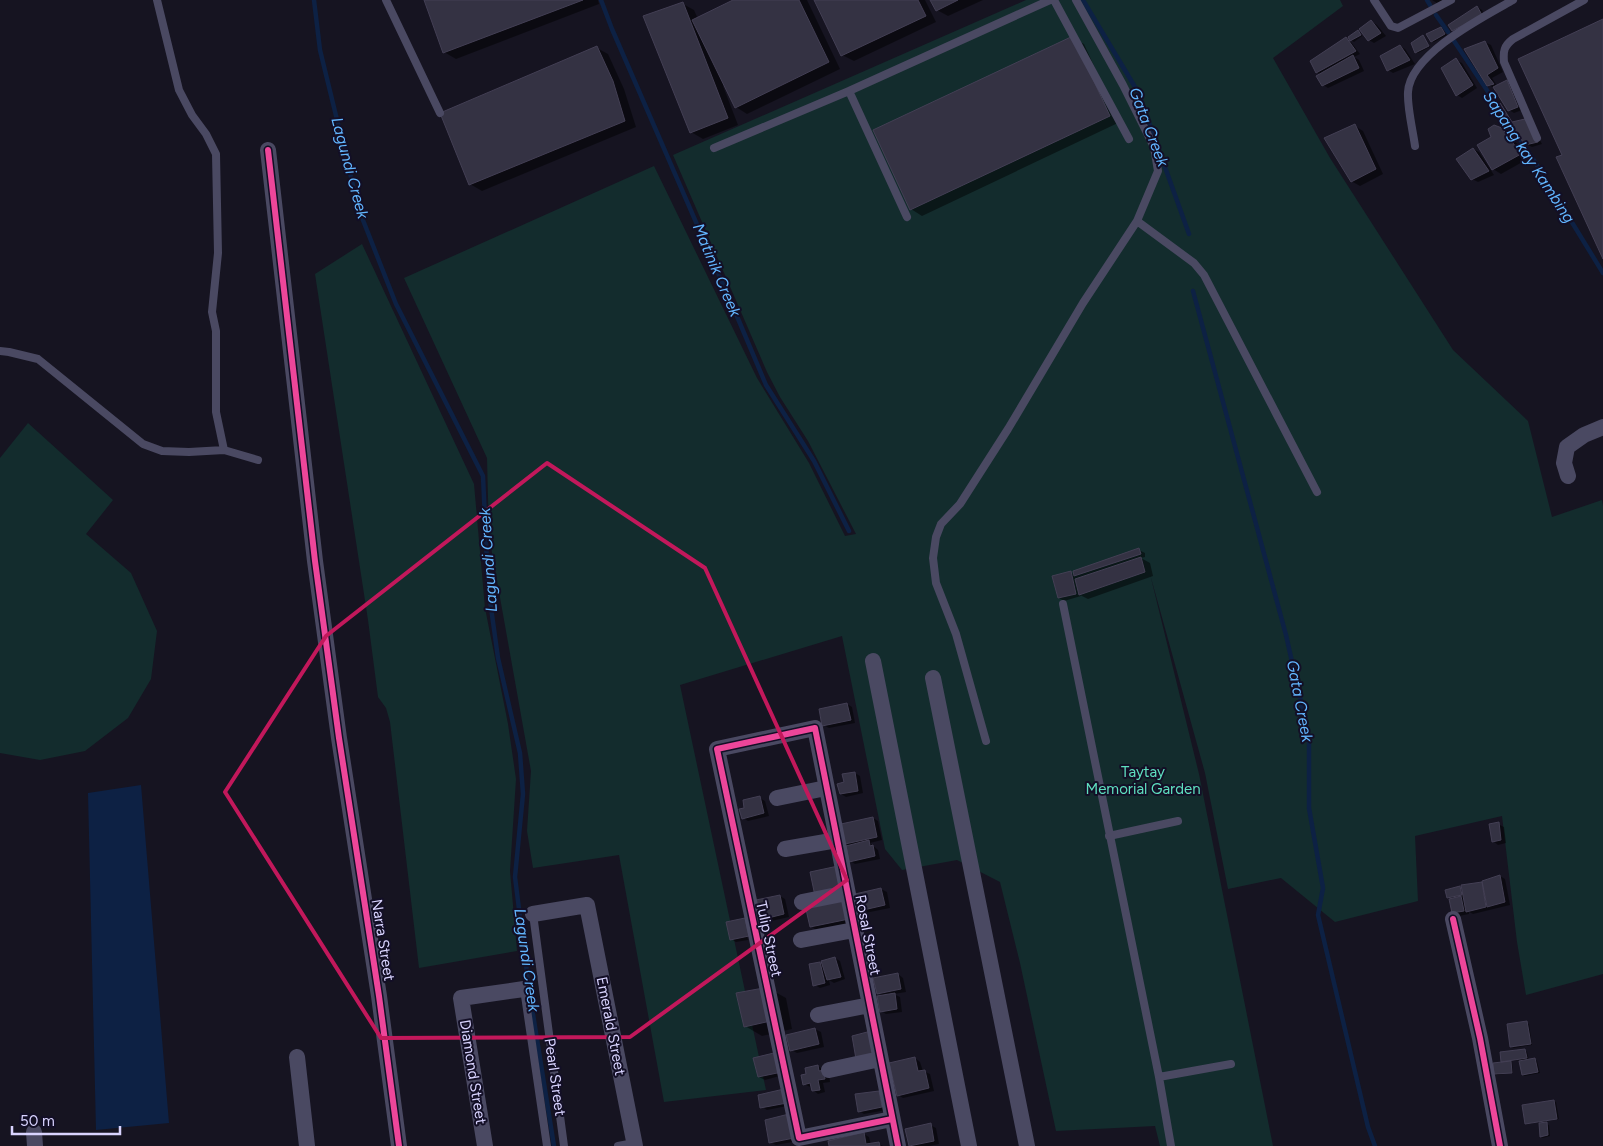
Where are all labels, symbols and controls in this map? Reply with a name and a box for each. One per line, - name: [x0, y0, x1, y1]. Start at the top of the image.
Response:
- water label: Gata Creek: [1125, 85, 1173, 170]
- water label: Sapang kay Kambing: [1479, 87, 1579, 227]
- water label: Lagundi Creek: [327, 115, 373, 222]
- water label: Matinik Creek: [689, 221, 746, 321]
- water label: Lagundi Creek: [475, 506, 501, 613]
- water label: Gata Creek: [1283, 658, 1318, 745]
- park label: Taytay Memorial Garden: [1085, 763, 1201, 798]
- street label: Rosal Street: [851, 893, 885, 977]
- street label: Narra Street: [368, 898, 398, 983]
- street label: Tulip Street: [752, 899, 786, 979]
- water label: Lagundi Creek: [510, 907, 544, 1014]
- street label: Emerald Street: [593, 975, 629, 1077]
- street label: Diamond Street: [456, 1018, 490, 1126]
- street label: Pearl Street: [541, 1037, 569, 1117]
- scale bar: [12, 1104, 120, 1136]
- text: 50 m: [20, 1112, 55, 1130]

